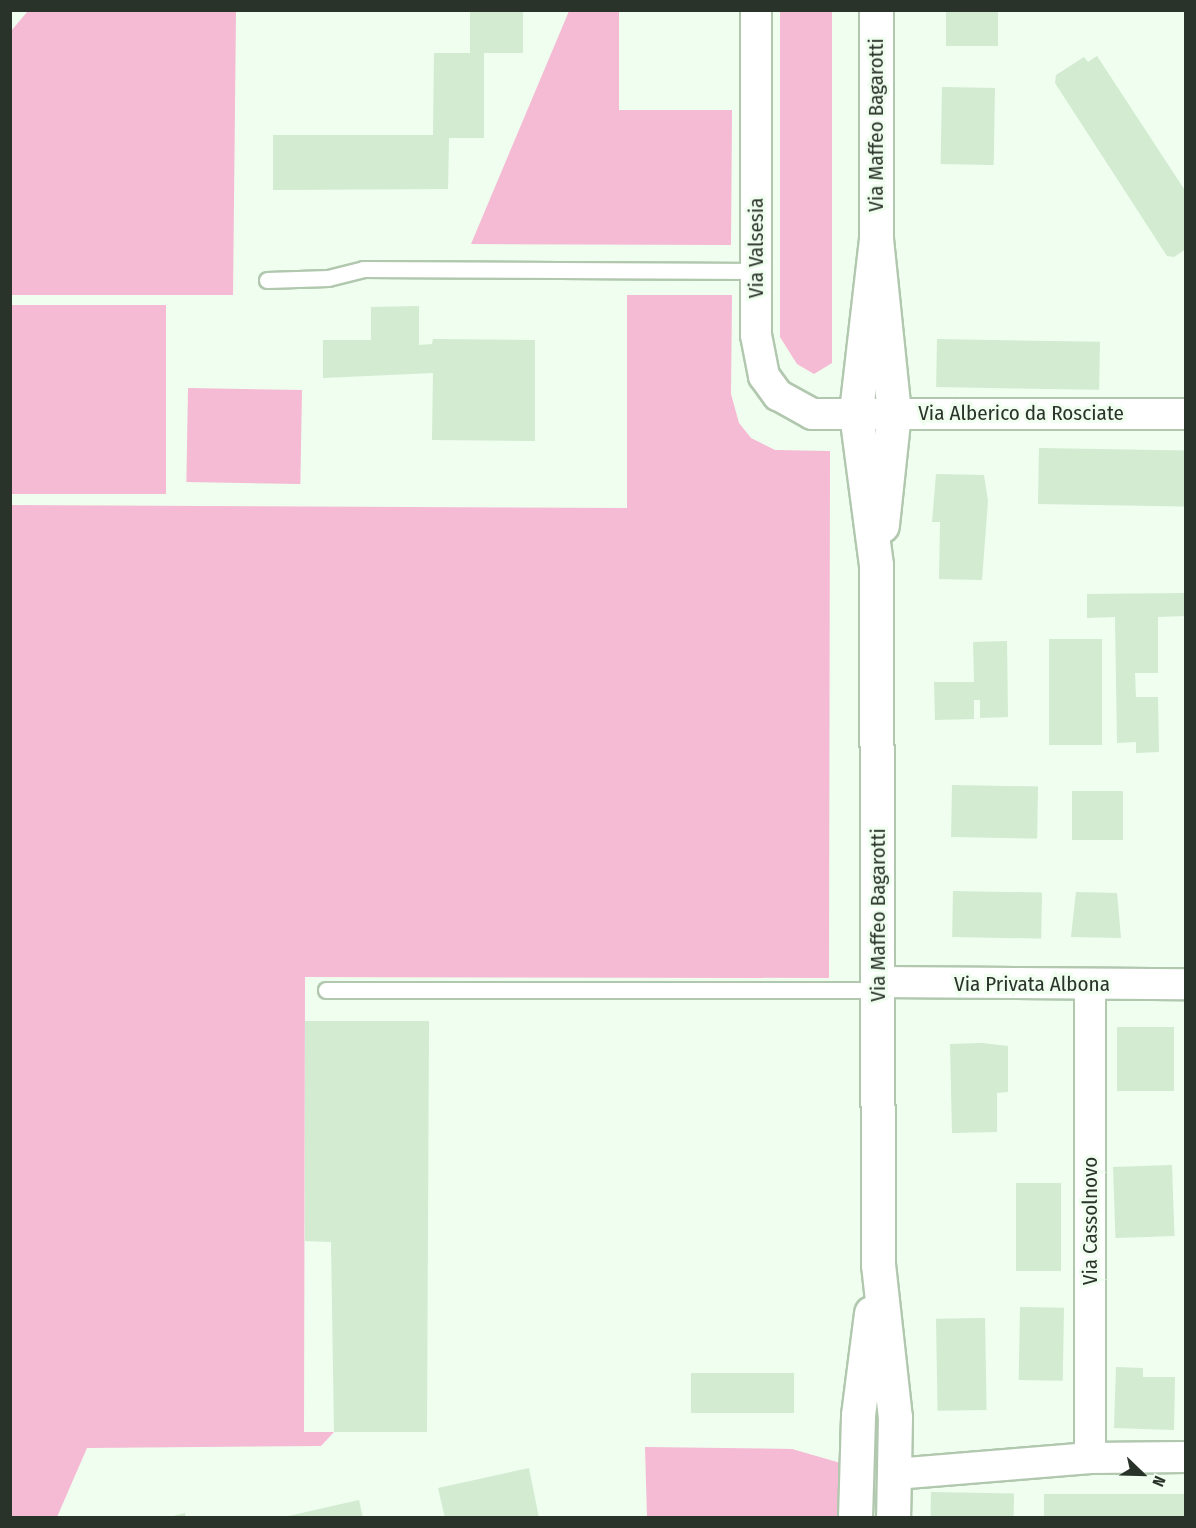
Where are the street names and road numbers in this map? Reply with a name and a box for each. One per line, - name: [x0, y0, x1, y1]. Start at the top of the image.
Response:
- street label: Via Maffeo Bagarotti: [863, 38, 889, 212]
- street label: Via Valsesia: [743, 198, 769, 298]
- street label: Via Alberico da Rosciate: [918, 400, 1124, 426]
- street label: Via Maffeo Bagarotti: [865, 828, 891, 1002]
- street label: Via Privata Albona: [954, 971, 1110, 997]
- street label: Via Cassolnovo: [1077, 1157, 1103, 1285]

